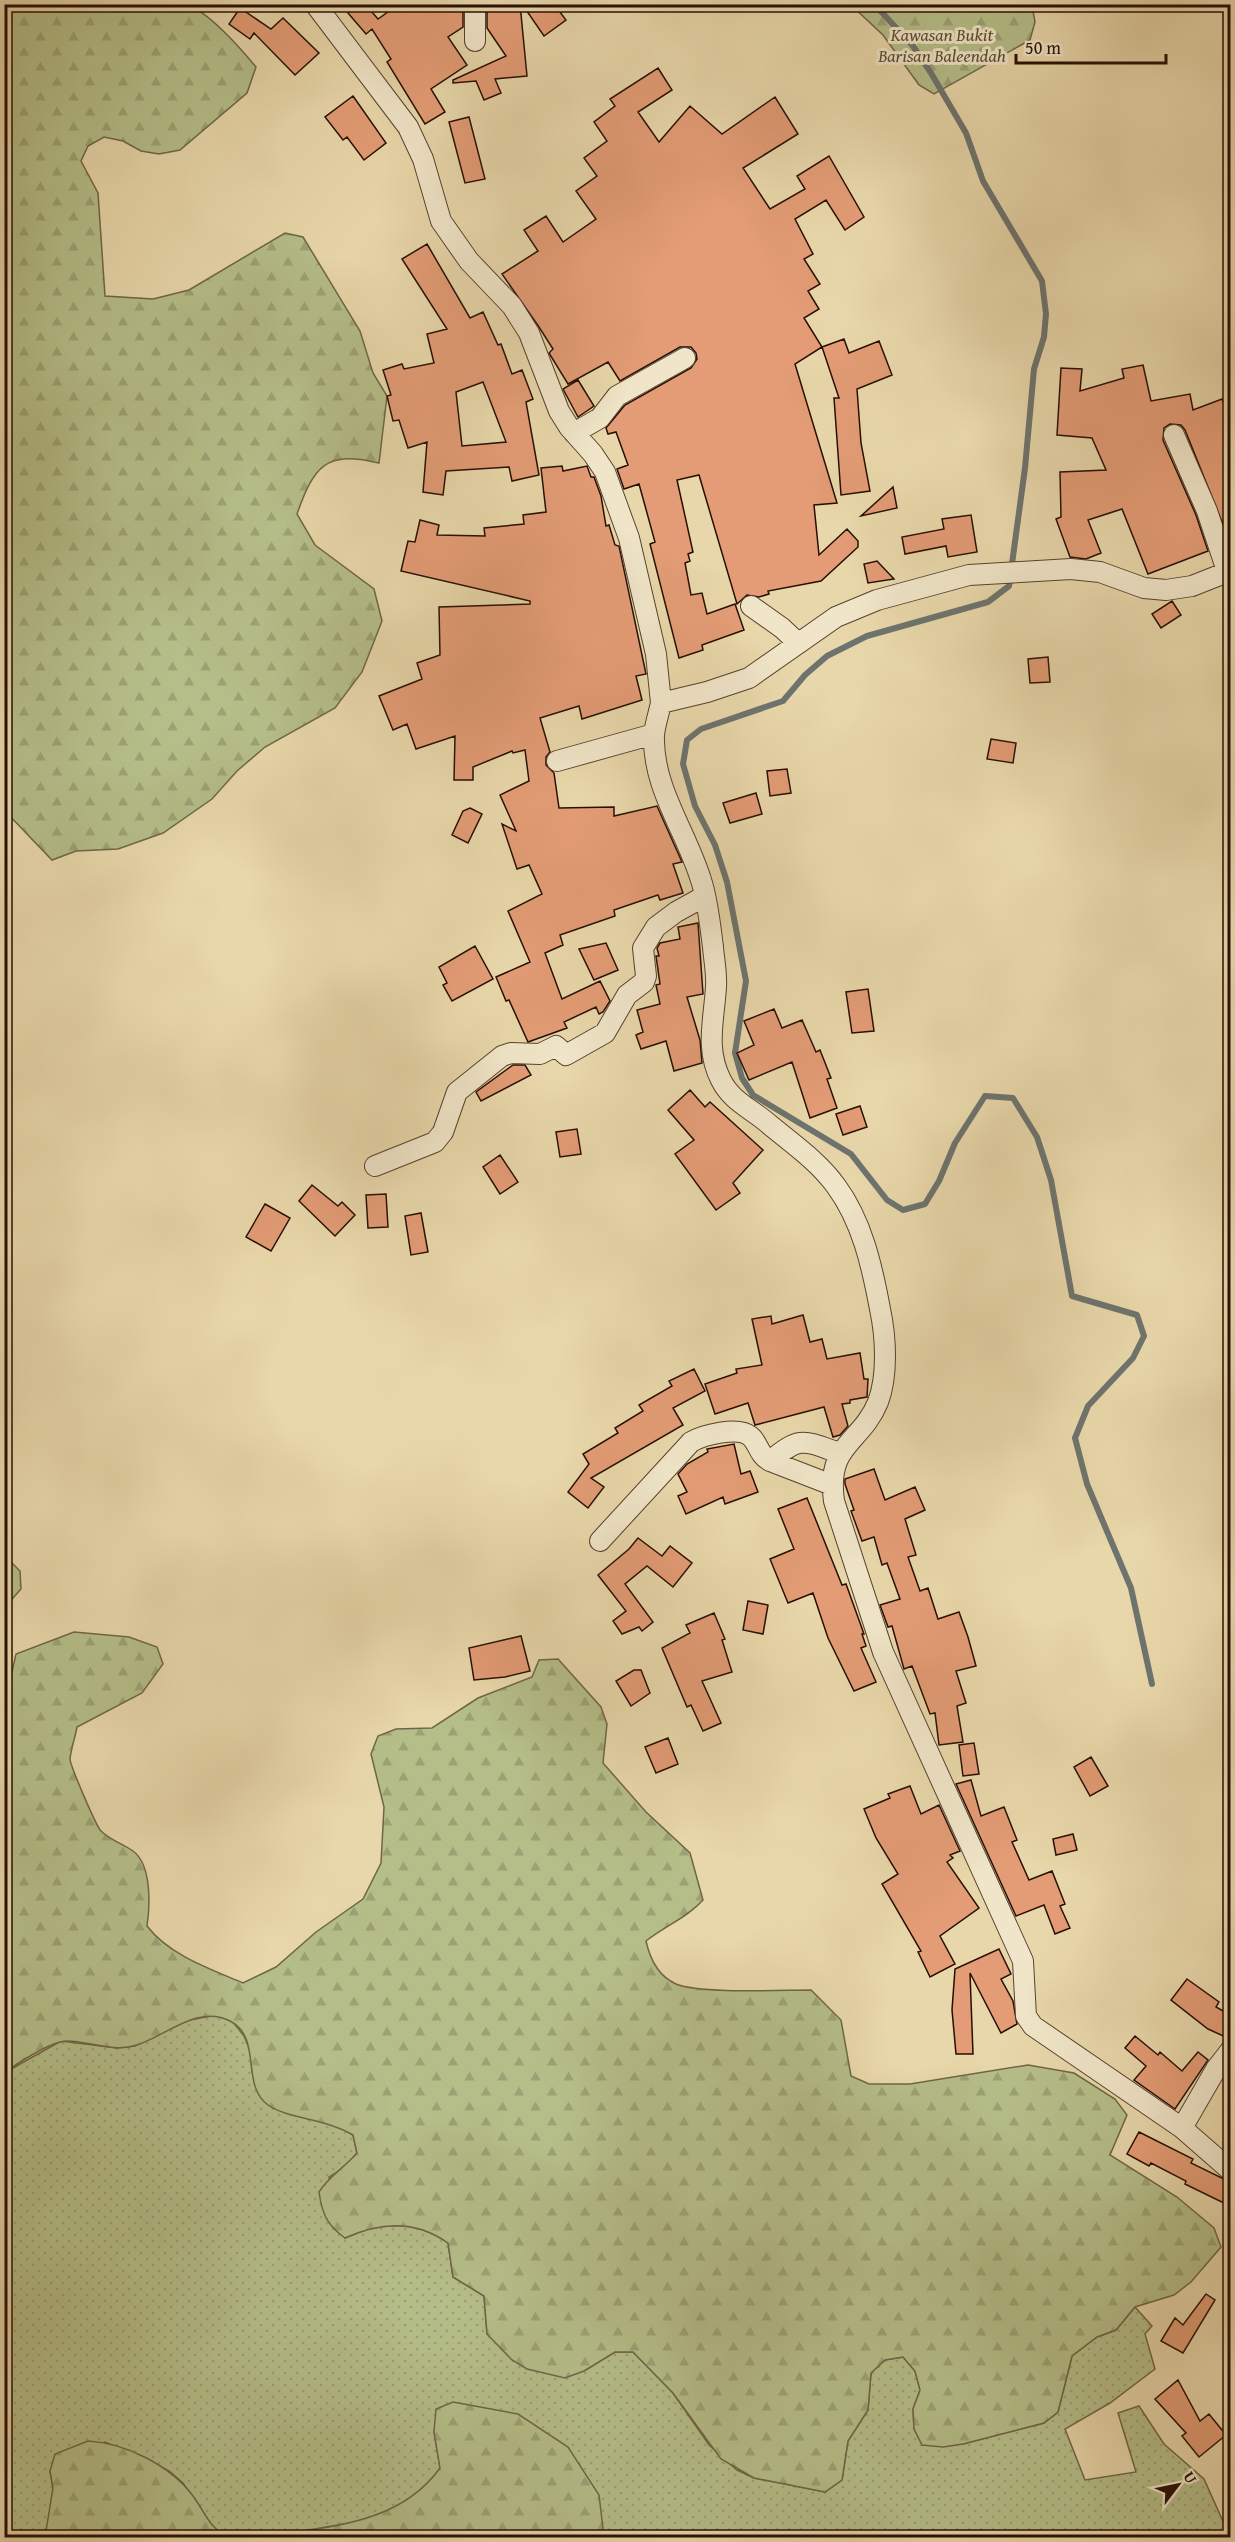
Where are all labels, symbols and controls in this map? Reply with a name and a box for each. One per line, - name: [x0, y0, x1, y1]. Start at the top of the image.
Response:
- park label: Kawasan Bukit Barisan Baleendah: [877, 21, 1006, 69]
- scale bar: [1016, 27, 1166, 65]
- text: 50 m: [1025, 34, 1061, 61]
- north arrow: [1148, 2455, 1208, 2515]
- text: U: [1178, 2466, 1204, 2488]

